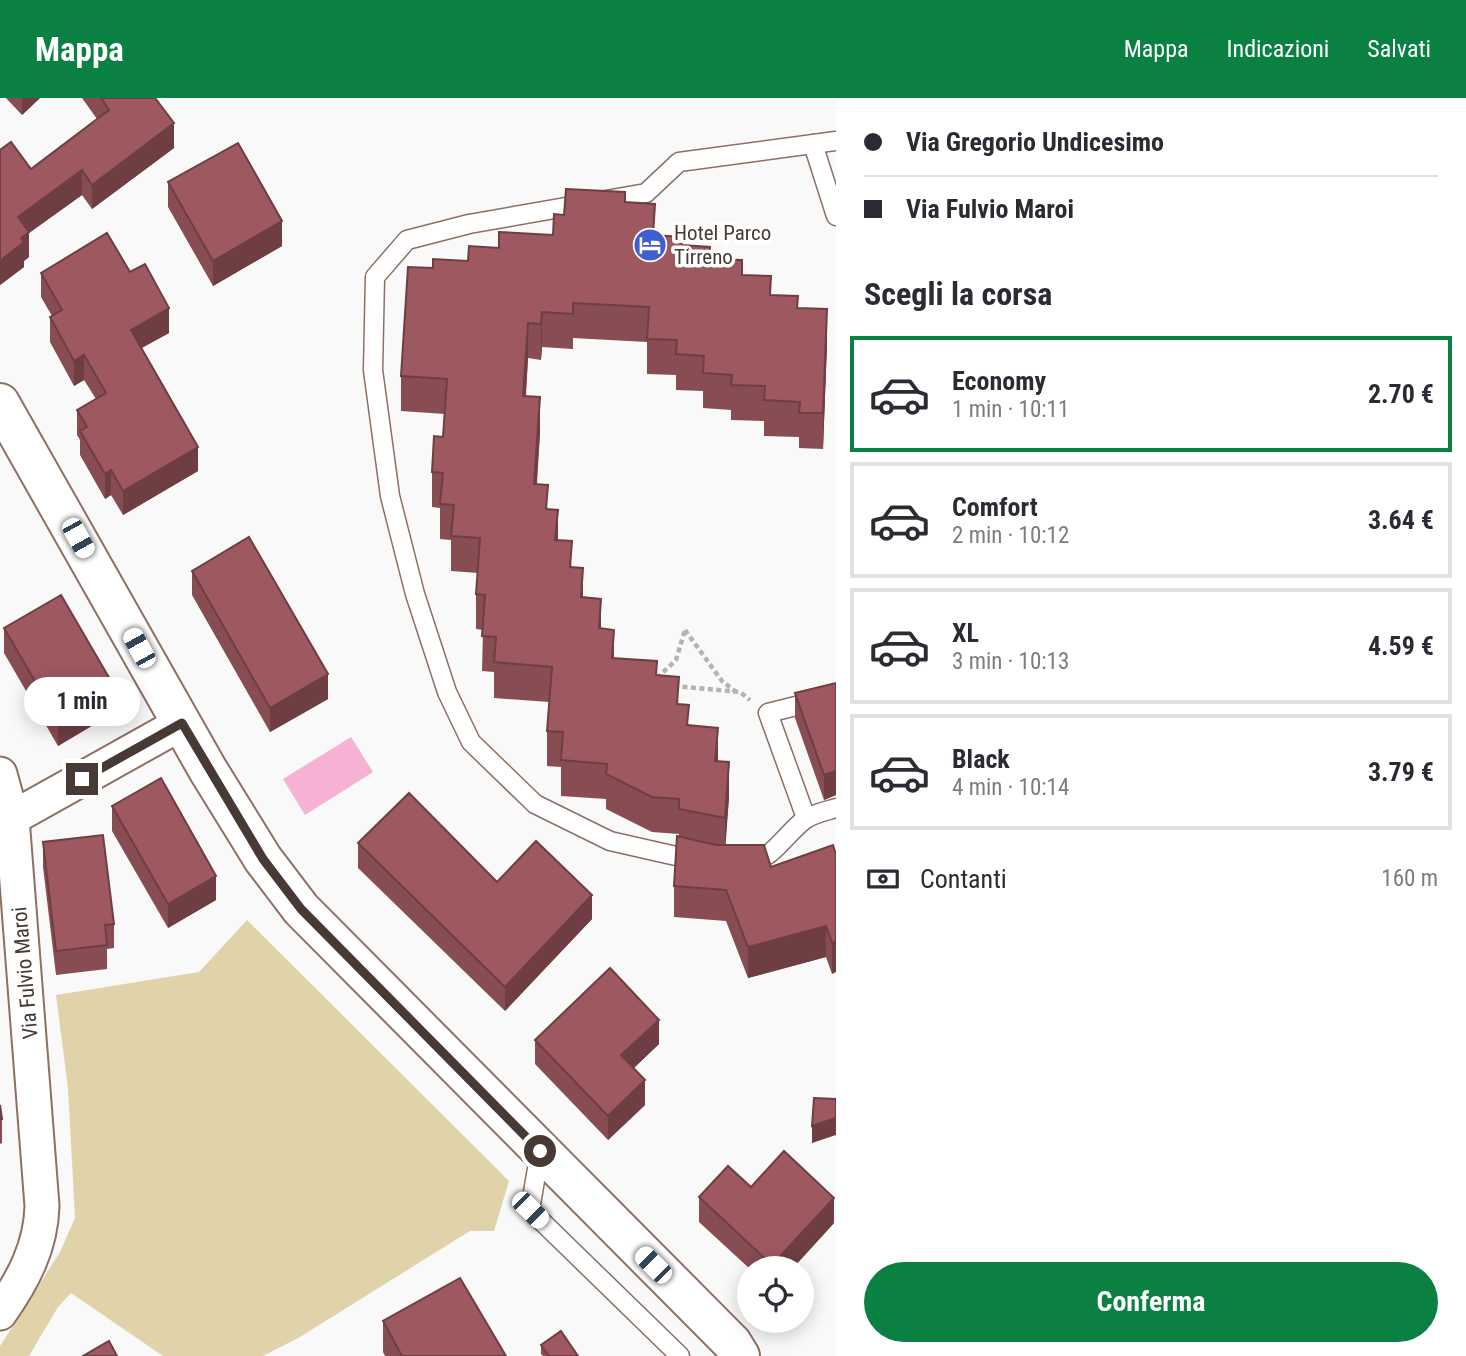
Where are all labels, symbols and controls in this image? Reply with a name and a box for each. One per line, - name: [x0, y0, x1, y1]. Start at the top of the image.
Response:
- text: Mappa: [35, 30, 124, 69]
- text: Mappa: [1124, 35, 1189, 63]
- text: Indicazioni: [1227, 35, 1329, 63]
- text: Salvati: [1367, 35, 1431, 63]
- text: Via Gregorio Undicesimo: [906, 127, 1164, 157]
- text: Via Fulvio Maroi: [906, 194, 1074, 224]
- place label: Hotel Parco Tirreno: [674, 221, 771, 269]
- hotel icon: Hotel Parco Tirreno: [631, 226, 669, 264]
- text: Scegli la corsa: [864, 275, 1052, 313]
- icon: car: [868, 363, 931, 426]
- text: Economy: [952, 366, 1046, 396]
- text: 2.70 €: [1368, 379, 1434, 409]
- text: 1 min · 10:11: [952, 396, 1069, 423]
- icon: car: [868, 489, 931, 552]
- text: Comfort: [952, 492, 1038, 522]
- text: 3.64 €: [1368, 505, 1434, 535]
- car: [59, 515, 98, 561]
- text: 2 min · 10:12: [952, 522, 1069, 549]
- icon: car: [868, 615, 931, 678]
- text: XL: [952, 618, 979, 648]
- car: [120, 625, 159, 671]
- text: 4.59 €: [1368, 631, 1434, 661]
- text: 3 min · 10:13: [952, 648, 1069, 675]
- callout: 1 min: [24, 678, 140, 726]
- text: 1 min: [56, 688, 108, 715]
- icon: car: [868, 741, 931, 804]
- text: Black: [952, 744, 1010, 774]
- text: 3.79 €: [1368, 757, 1434, 787]
- route end: [66, 763, 98, 795]
- text: 4 min · 10:14: [952, 774, 1069, 801]
- icon: cash: [864, 860, 902, 898]
- text: Contanti: [920, 864, 1007, 894]
- text: 160 m: [1381, 865, 1438, 892]
- street label: Via Fulvio Maroi: [7, 906, 43, 1040]
- route start: [524, 1135, 556, 1167]
- car: [508, 1188, 553, 1232]
- car: [631, 1243, 676, 1287]
- map controls: [737, 1256, 814, 1333]
- button: locate: [737, 1256, 814, 1333]
- button: Conferma: [864, 1262, 1438, 1342]

